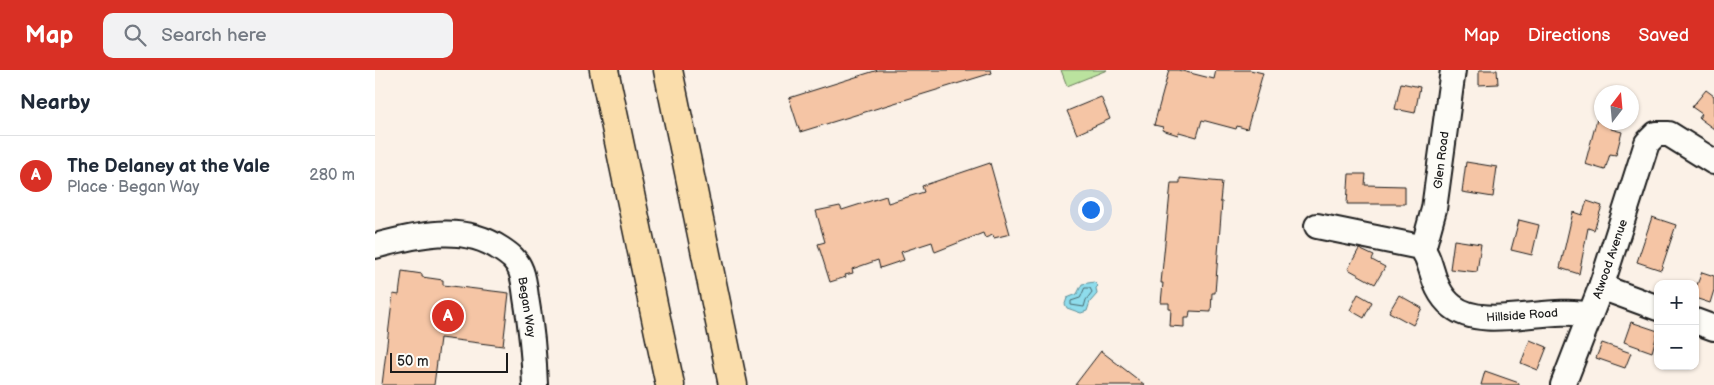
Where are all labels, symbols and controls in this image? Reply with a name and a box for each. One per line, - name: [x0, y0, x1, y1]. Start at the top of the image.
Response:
- search box: [103, 13, 453, 58]
- text: Map: [25, 21, 73, 50]
- icon: search: [121, 21, 149, 49]
- text: Search here: [161, 24, 267, 47]
- text: Map: [1464, 25, 1500, 46]
- text: Directions: [1528, 25, 1610, 46]
- text: Saved: [1638, 25, 1689, 46]
- north arrow: [1594, 85, 1639, 130]
- text: Nearby: [20, 90, 90, 115]
- street label: Glen Road: [1431, 130, 1452, 190]
- text: The Delaney at the Vale: [67, 155, 270, 178]
- text: A: [31, 166, 41, 185]
- text: 280 m: [309, 166, 355, 185]
- text: Place · Began Way: [67, 178, 199, 197]
- your location: [1078, 197, 1104, 223]
- street label: Atwood Avenue: [1590, 217, 1631, 301]
- street label: Began Way: [514, 276, 539, 339]
- map controls: [1654, 280, 1699, 370]
- button: +: [1654, 280, 1699, 325]
- pin: A: [432, 297, 464, 335]
- street label: Hillside Road: [1486, 305, 1559, 325]
- button: −: [1654, 325, 1699, 370]
- scale bar: [390, 350, 507, 373]
- text: 50 m: [397, 353, 429, 370]

